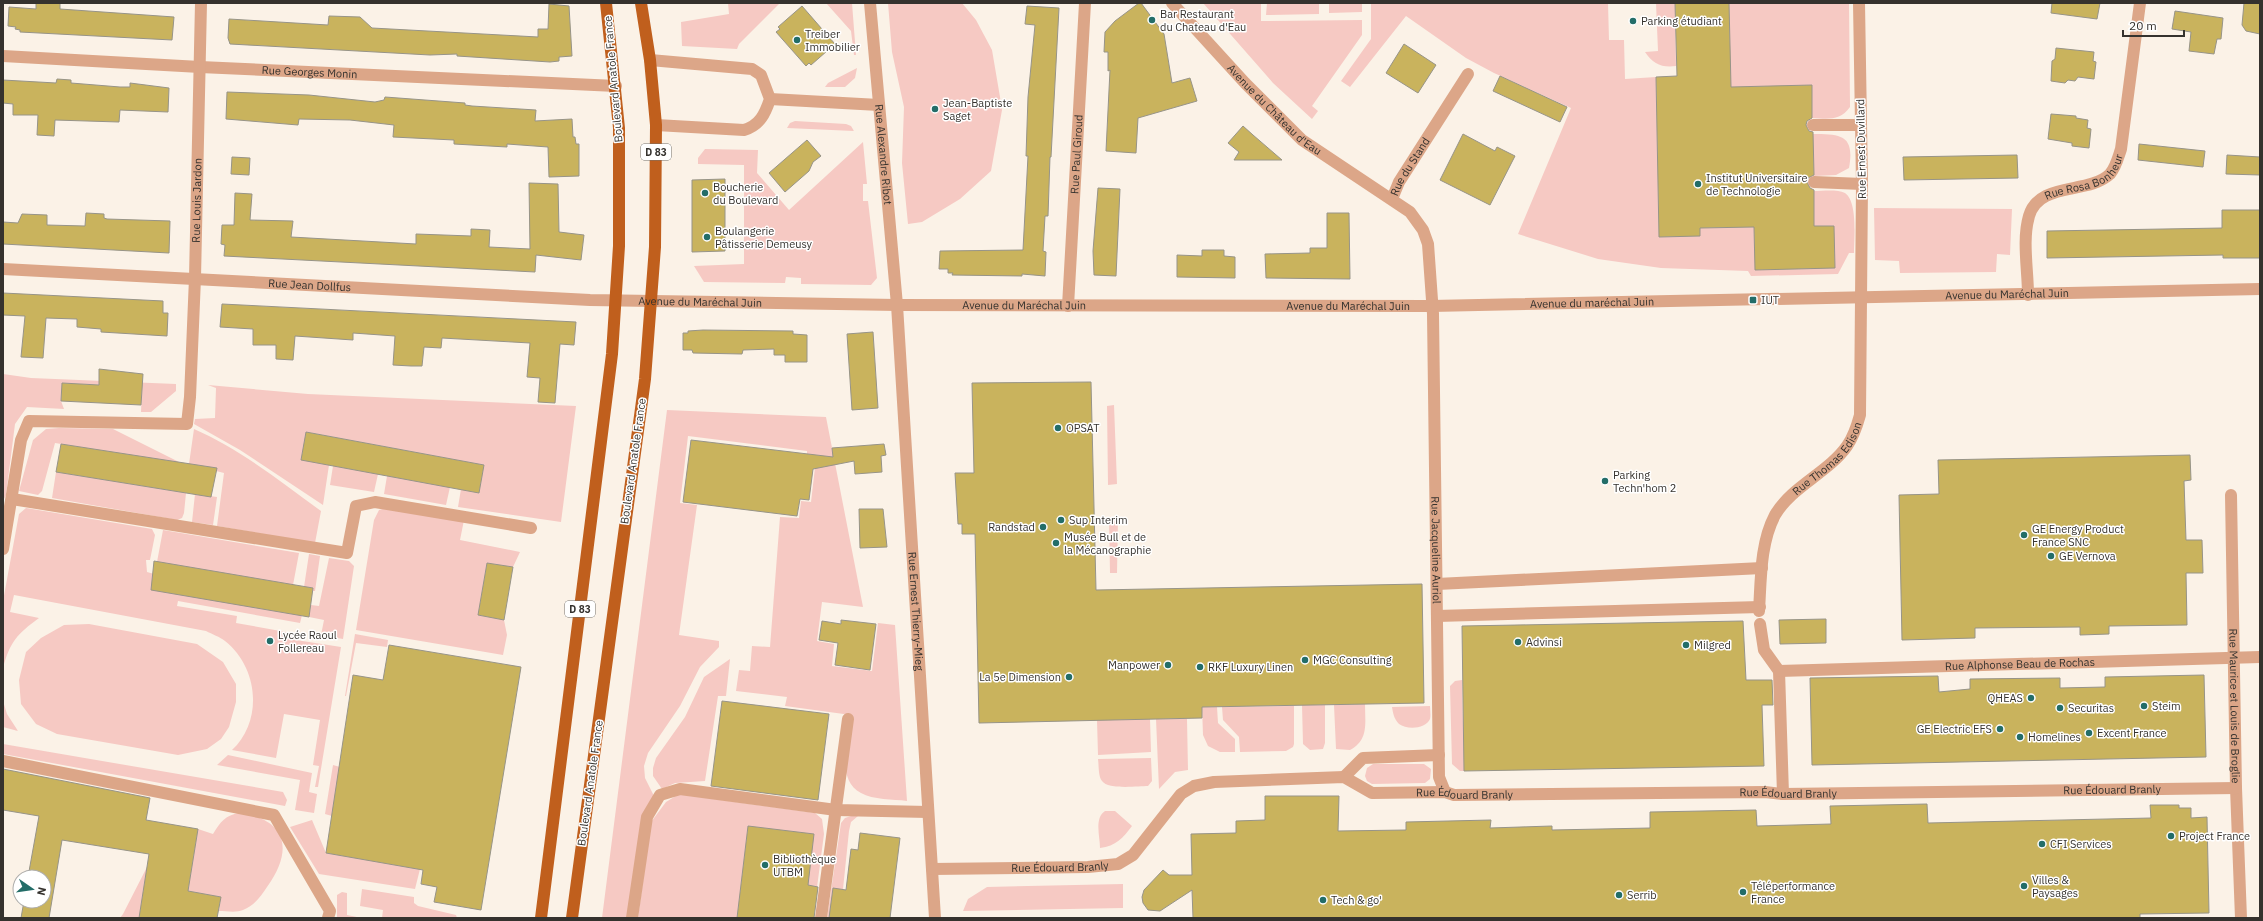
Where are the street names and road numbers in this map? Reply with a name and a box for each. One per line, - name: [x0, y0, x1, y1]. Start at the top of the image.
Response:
- street label: Boulevard Anatole France: [600, 15, 626, 143]
- street label: Avenue du Château d'Eau: [1224, 61, 1324, 158]
- street label: Rue Georges Monin: [261, 63, 358, 81]
- street label: Rue Ernest Duvillard: [1853, 99, 1869, 199]
- street label: Rue Alexandre Ribot: [872, 104, 895, 205]
- street label: Rue Paul Giroud: [1067, 114, 1086, 194]
- street label: Rue du Stand: [1387, 135, 1433, 198]
- road number: D 83: [641, 144, 671, 160]
- street label: Rue Rosa Bonheur: [2042, 152, 2126, 203]
- street label: Rue Louis Jardon: [189, 158, 205, 243]
- street label: Rue Jean Dollfus: [268, 276, 351, 294]
- street label: Avenue du Maréchal Juin: [1945, 286, 2069, 302]
- street label: Avenue du Maréchal Juin: [638, 294, 762, 310]
- street label: Avenue du maréchal Juin: [1530, 294, 1654, 311]
- street label: Avenue du Maréchal Juin: [962, 298, 1086, 312]
- street label: Avenue du Maréchal Juin: [1286, 299, 1410, 313]
- street label: Boulevard Anatole France: [617, 397, 649, 525]
- street label: Rue Thomas Edison: [1789, 420, 1865, 498]
- street label: Rue Jacqueline Auriol: [1428, 496, 1444, 604]
- street label: Rue Ernest Thierry-Mieg: [905, 551, 927, 671]
- road number: D 83: [565, 601, 595, 617]
- street label: Rue Maurice et Louis de Broglie: [2226, 628, 2243, 784]
- street label: Rue Alphonse Beau de Rochas: [1945, 655, 2095, 673]
- street label: Boulevard Anatole France: [574, 719, 606, 847]
- street label: Rue Édouard Branly: [2063, 782, 2161, 797]
- street label: Rue Édouard Branly: [1416, 785, 1514, 802]
- street label: Rue Édouard Branly: [1739, 785, 1838, 801]
- street label: Rue Édouard Branly: [1011, 858, 1110, 875]

